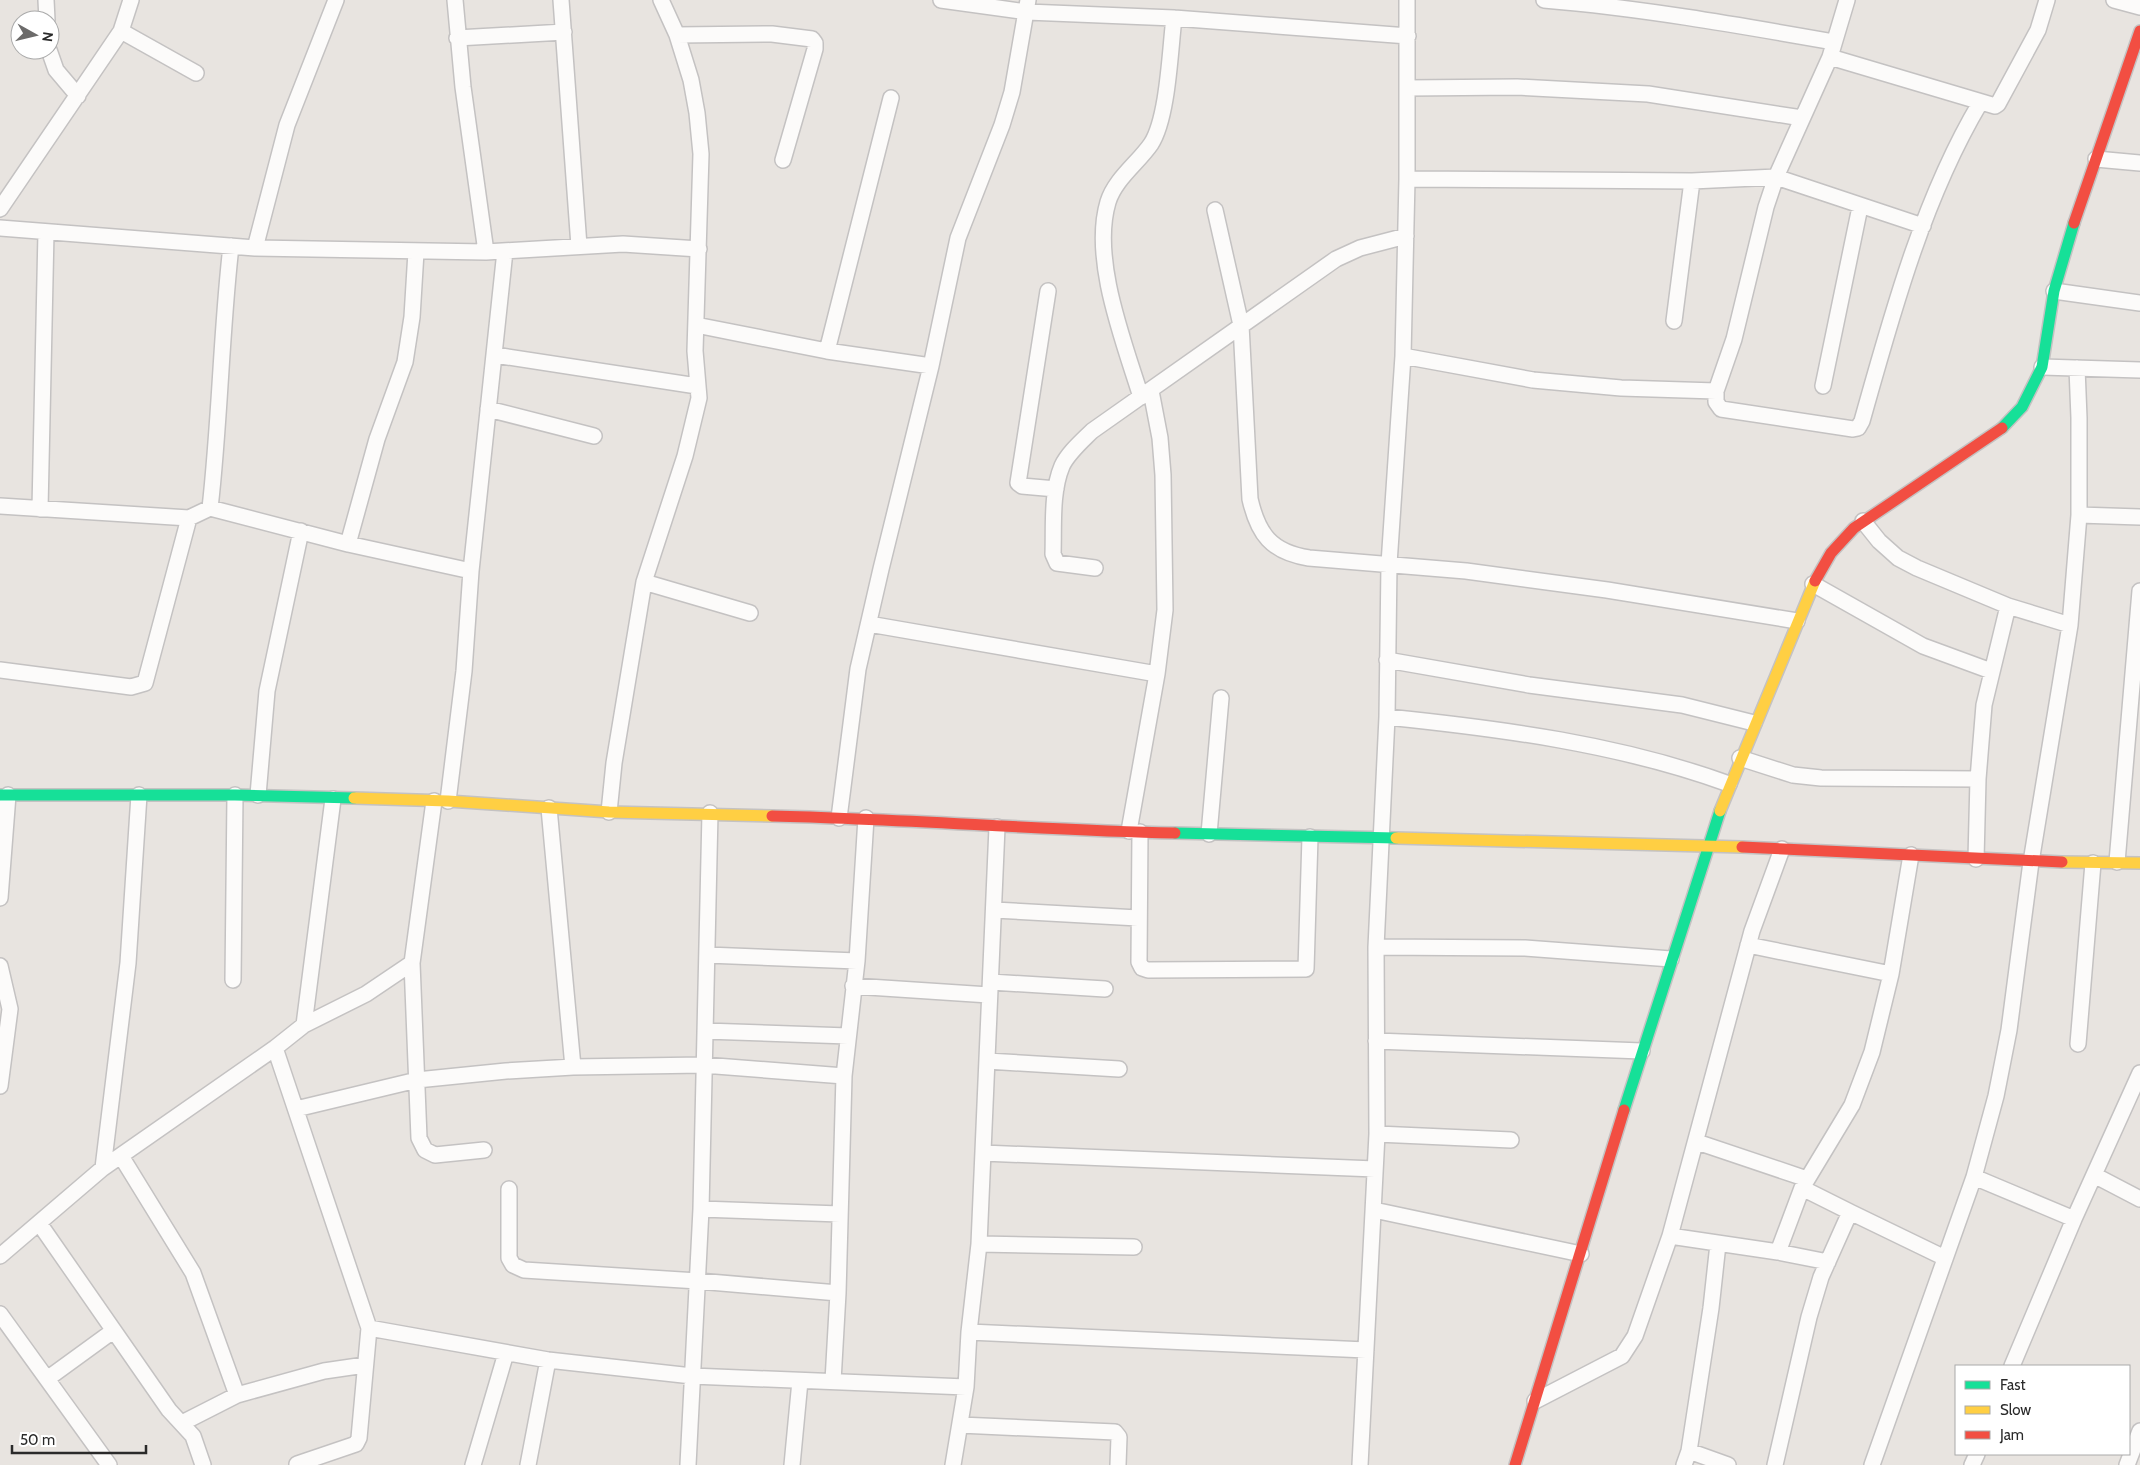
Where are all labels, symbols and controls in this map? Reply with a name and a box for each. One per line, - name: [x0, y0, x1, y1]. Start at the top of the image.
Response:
- north arrow: [10, 10, 60, 60]
- text: N: [38, 31, 57, 43]
- legend: [1955, 1365, 2130, 1455]
- text: Fast: [2000, 1376, 2025, 1394]
- text: Slow: [2000, 1401, 2031, 1419]
- scale bar: [12, 1422, 146, 1454]
- text: Jam: [1999, 1426, 2024, 1444]
- text: 50 m: [20, 1431, 55, 1449]

